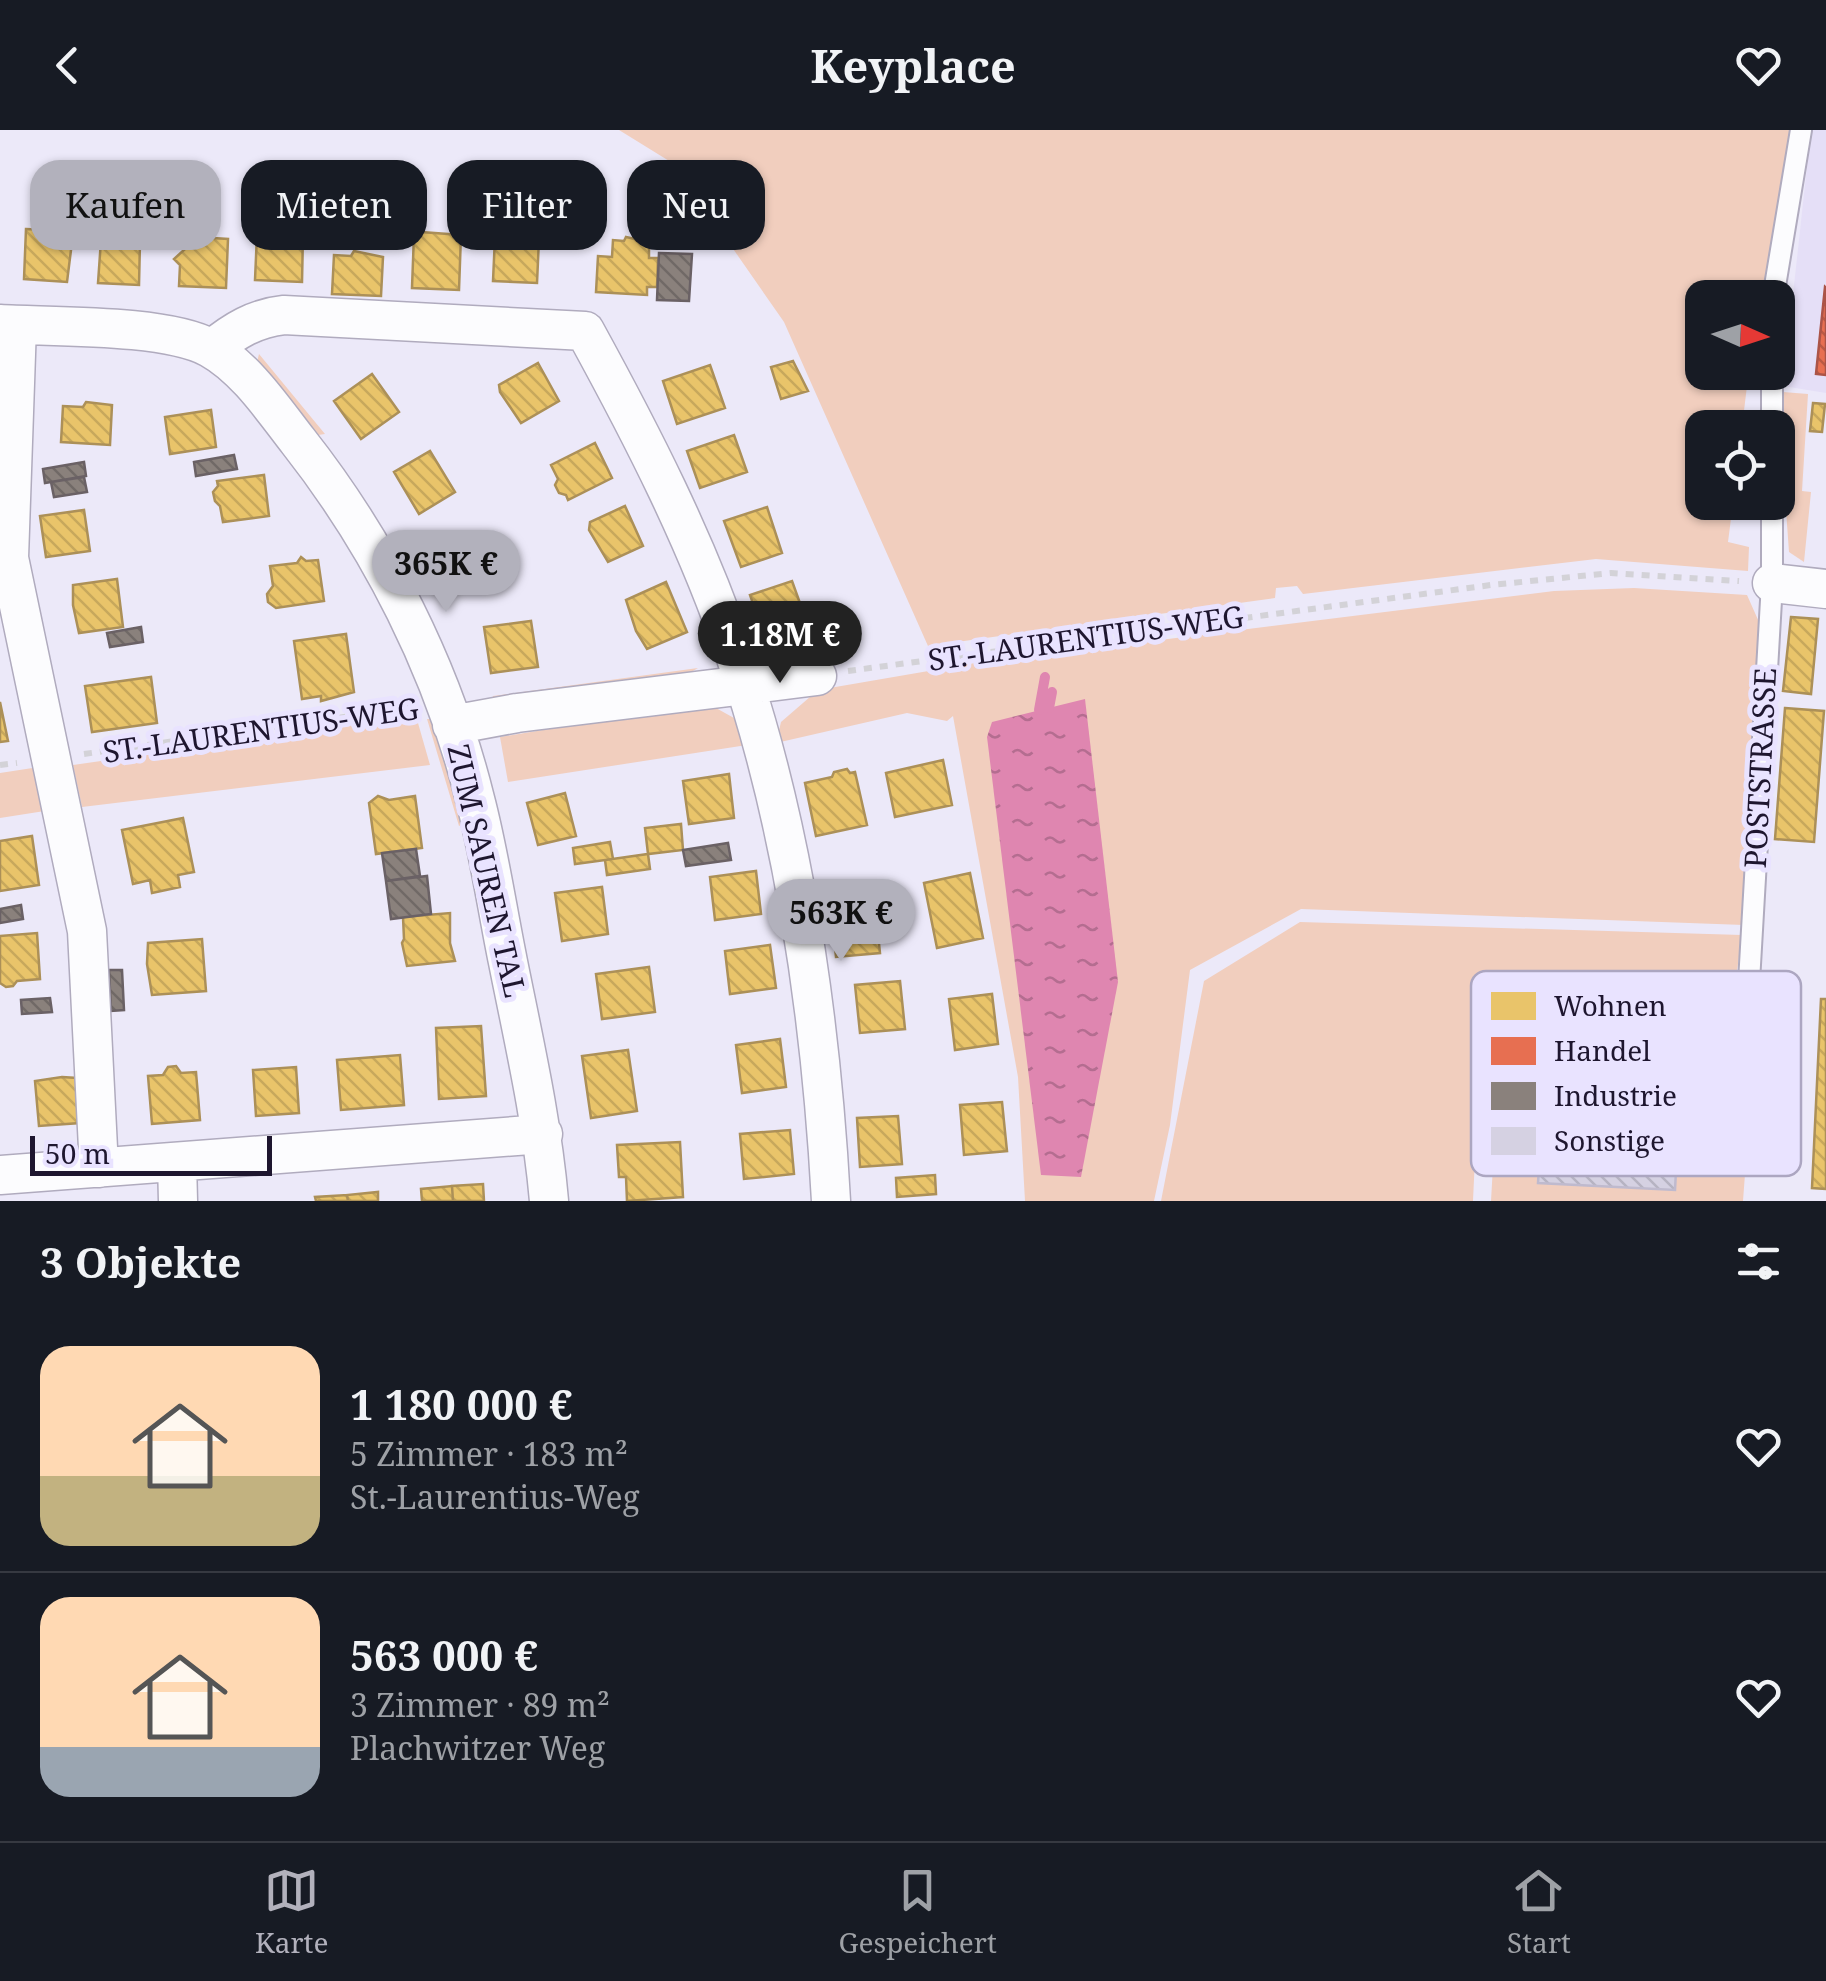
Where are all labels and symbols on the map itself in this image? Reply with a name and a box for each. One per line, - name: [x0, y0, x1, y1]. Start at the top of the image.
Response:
- north arrow: [1685, 280, 1795, 390]
- pin: 365K €: [365, 530, 527, 615]
- street label: ST.-LAURENTIUS-WEG: [925, 595, 1246, 680]
- pin: 1.18M €: [688, 601, 872, 686]
- street label: POSTSTRASSE: [1734, 667, 1785, 869]
- street label: ST.-LAURENTIUS-WEG: [100, 687, 421, 772]
- street label: ZUM SAUREN TAL: [438, 740, 537, 1001]
- pin: 563K €: [760, 879, 922, 964]
- legend: [1471, 971, 1801, 1176]
- text: Wohnen: [1554, 986, 1667, 1024]
- text: Handel: [1554, 1031, 1651, 1069]
- text: Industrie: [1554, 1076, 1677, 1114]
- text: Sonstige: [1554, 1121, 1665, 1159]
- scale bar: [30, 1131, 272, 1176]

